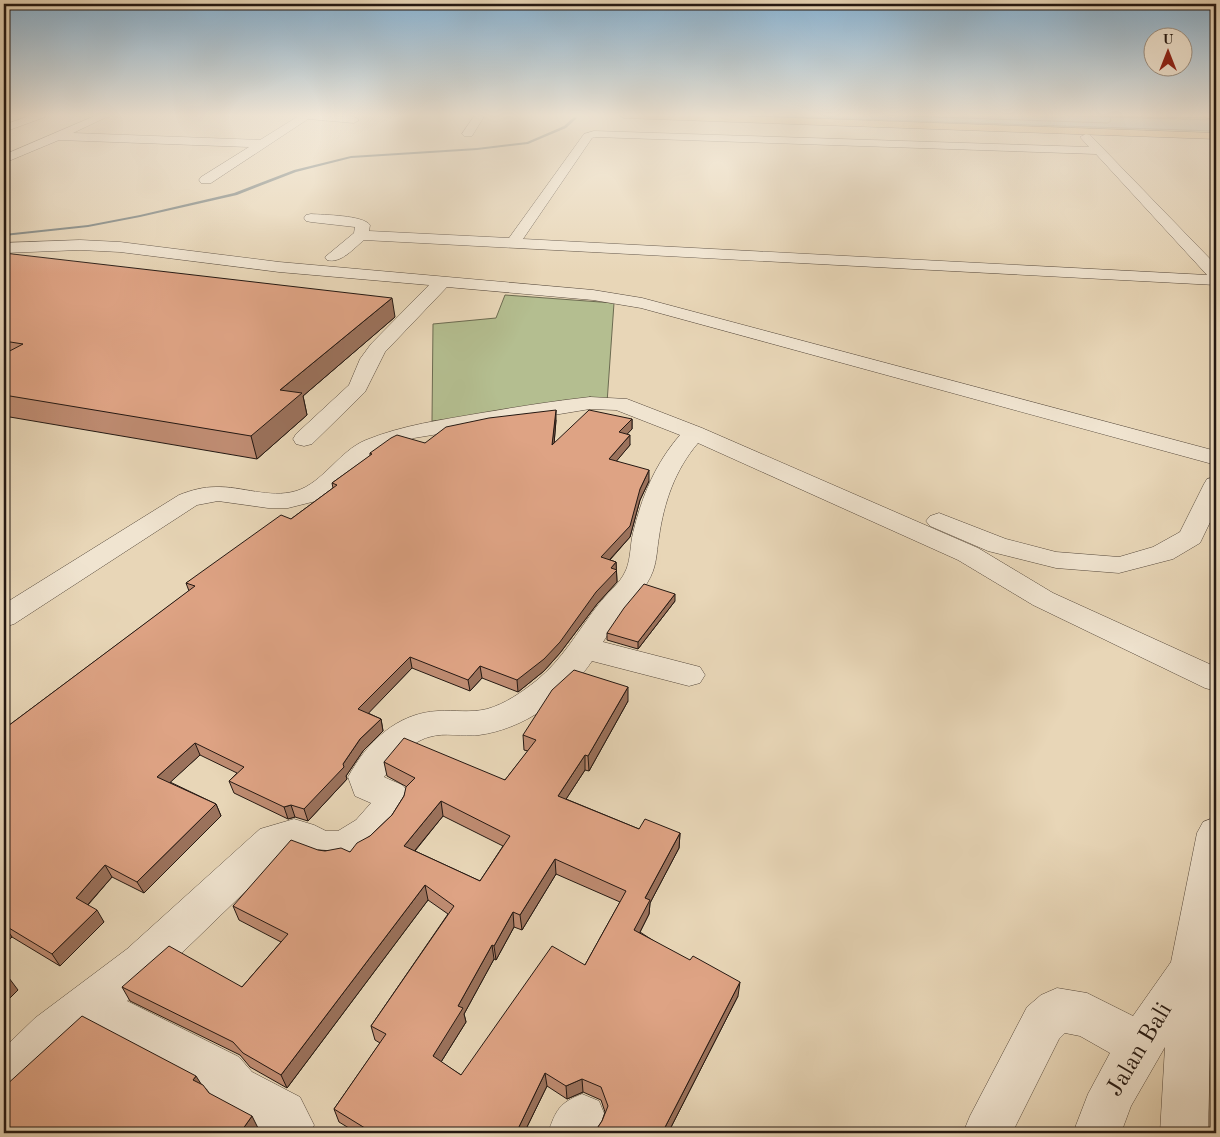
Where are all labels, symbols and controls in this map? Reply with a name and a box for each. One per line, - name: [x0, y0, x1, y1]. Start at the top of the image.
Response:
- north arrow: [1142, 28, 1192, 78]
- text: U: [1162, 33, 1174, 47]
- street label: Jalan Bali: [1103, 999, 1177, 1101]

